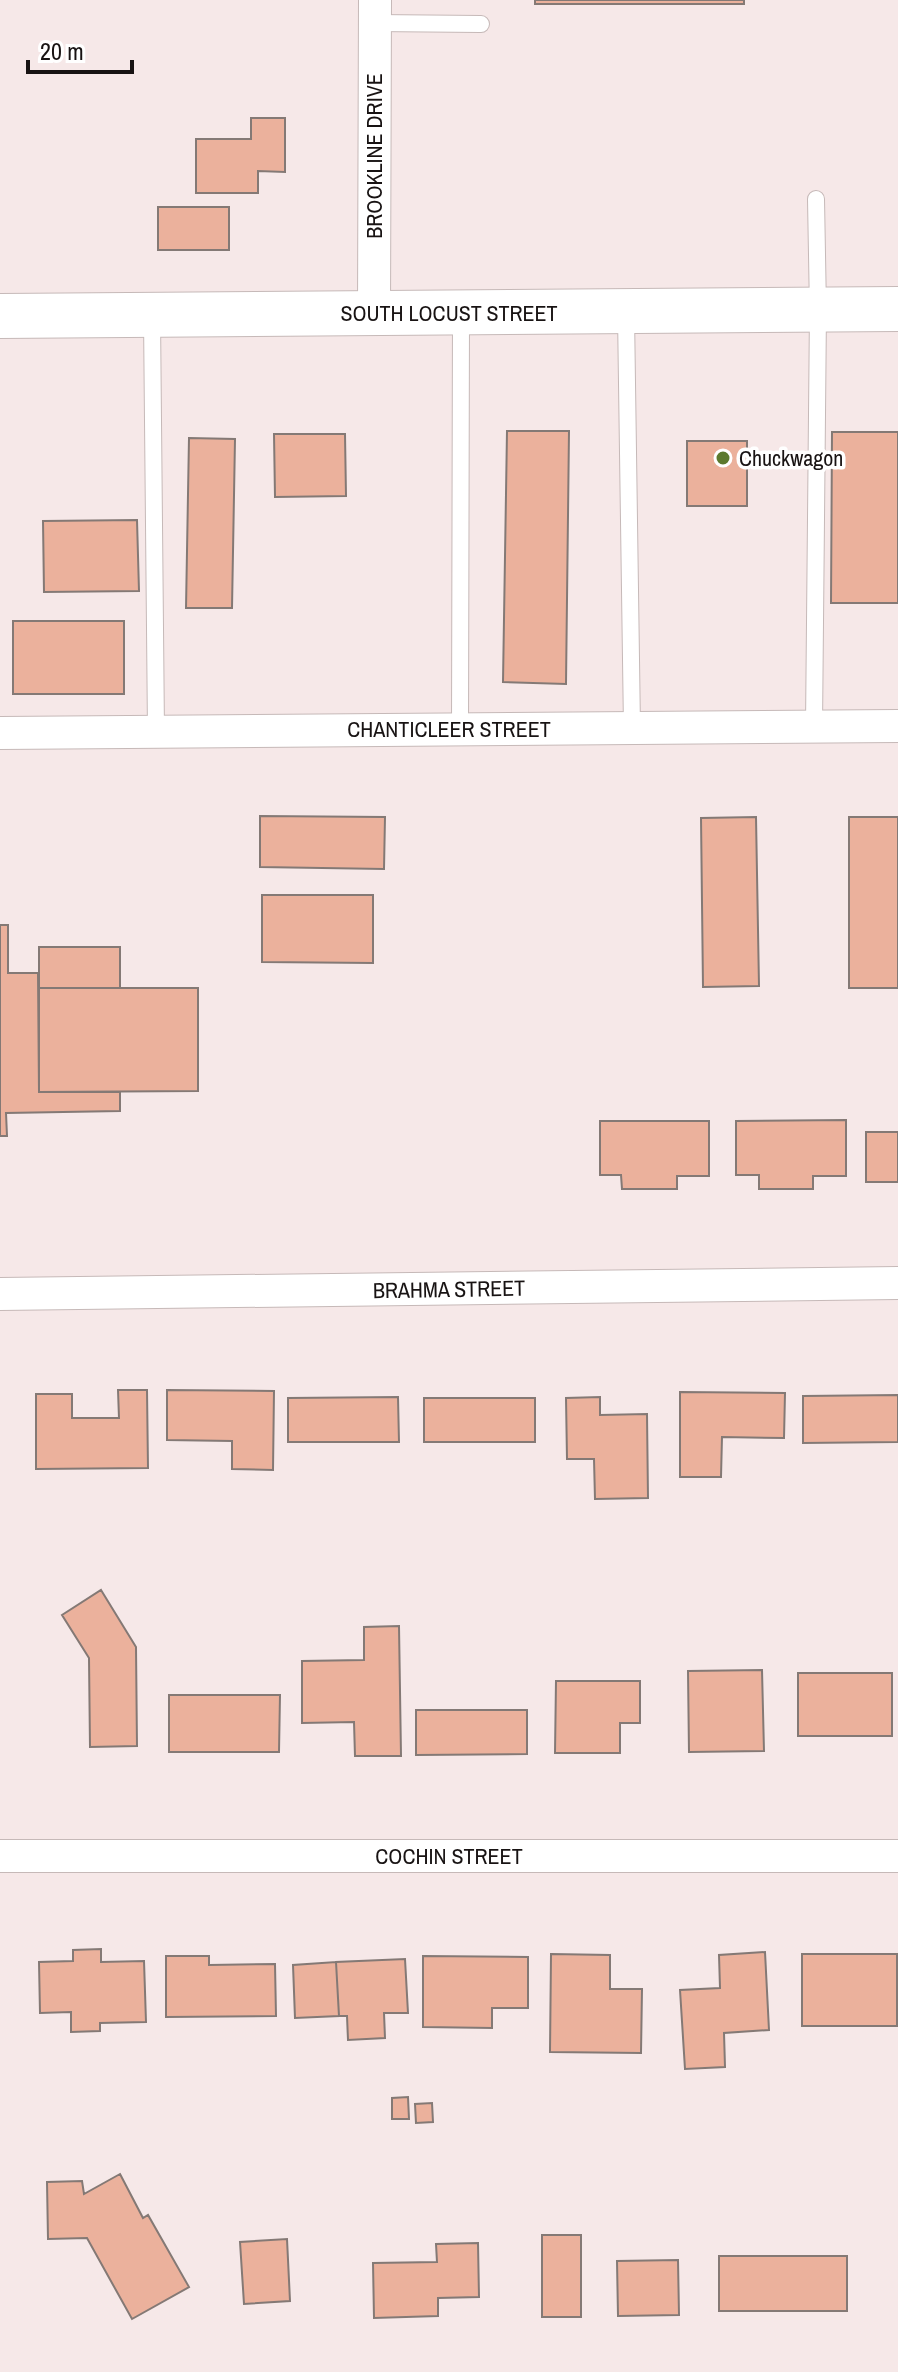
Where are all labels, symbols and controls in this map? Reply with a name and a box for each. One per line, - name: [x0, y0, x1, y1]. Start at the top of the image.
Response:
- scale bar: [28, 24, 132, 74]
- text: 20 m: [40, 35, 84, 67]
- street label: BROOKLINE DRIVE: [359, 73, 389, 239]
- street label: SOUTH LOCUST STREET: [340, 298, 558, 328]
- place label: Chuckwagon: [739, 443, 843, 473]
- marker: Chuckwagon: [714, 449, 732, 467]
- street label: CHANTICLEER STREET: [347, 714, 551, 744]
- street label: BRAHMA STREET: [373, 1273, 525, 1305]
- street label: COCHIN STREET: [375, 1841, 523, 1871]

